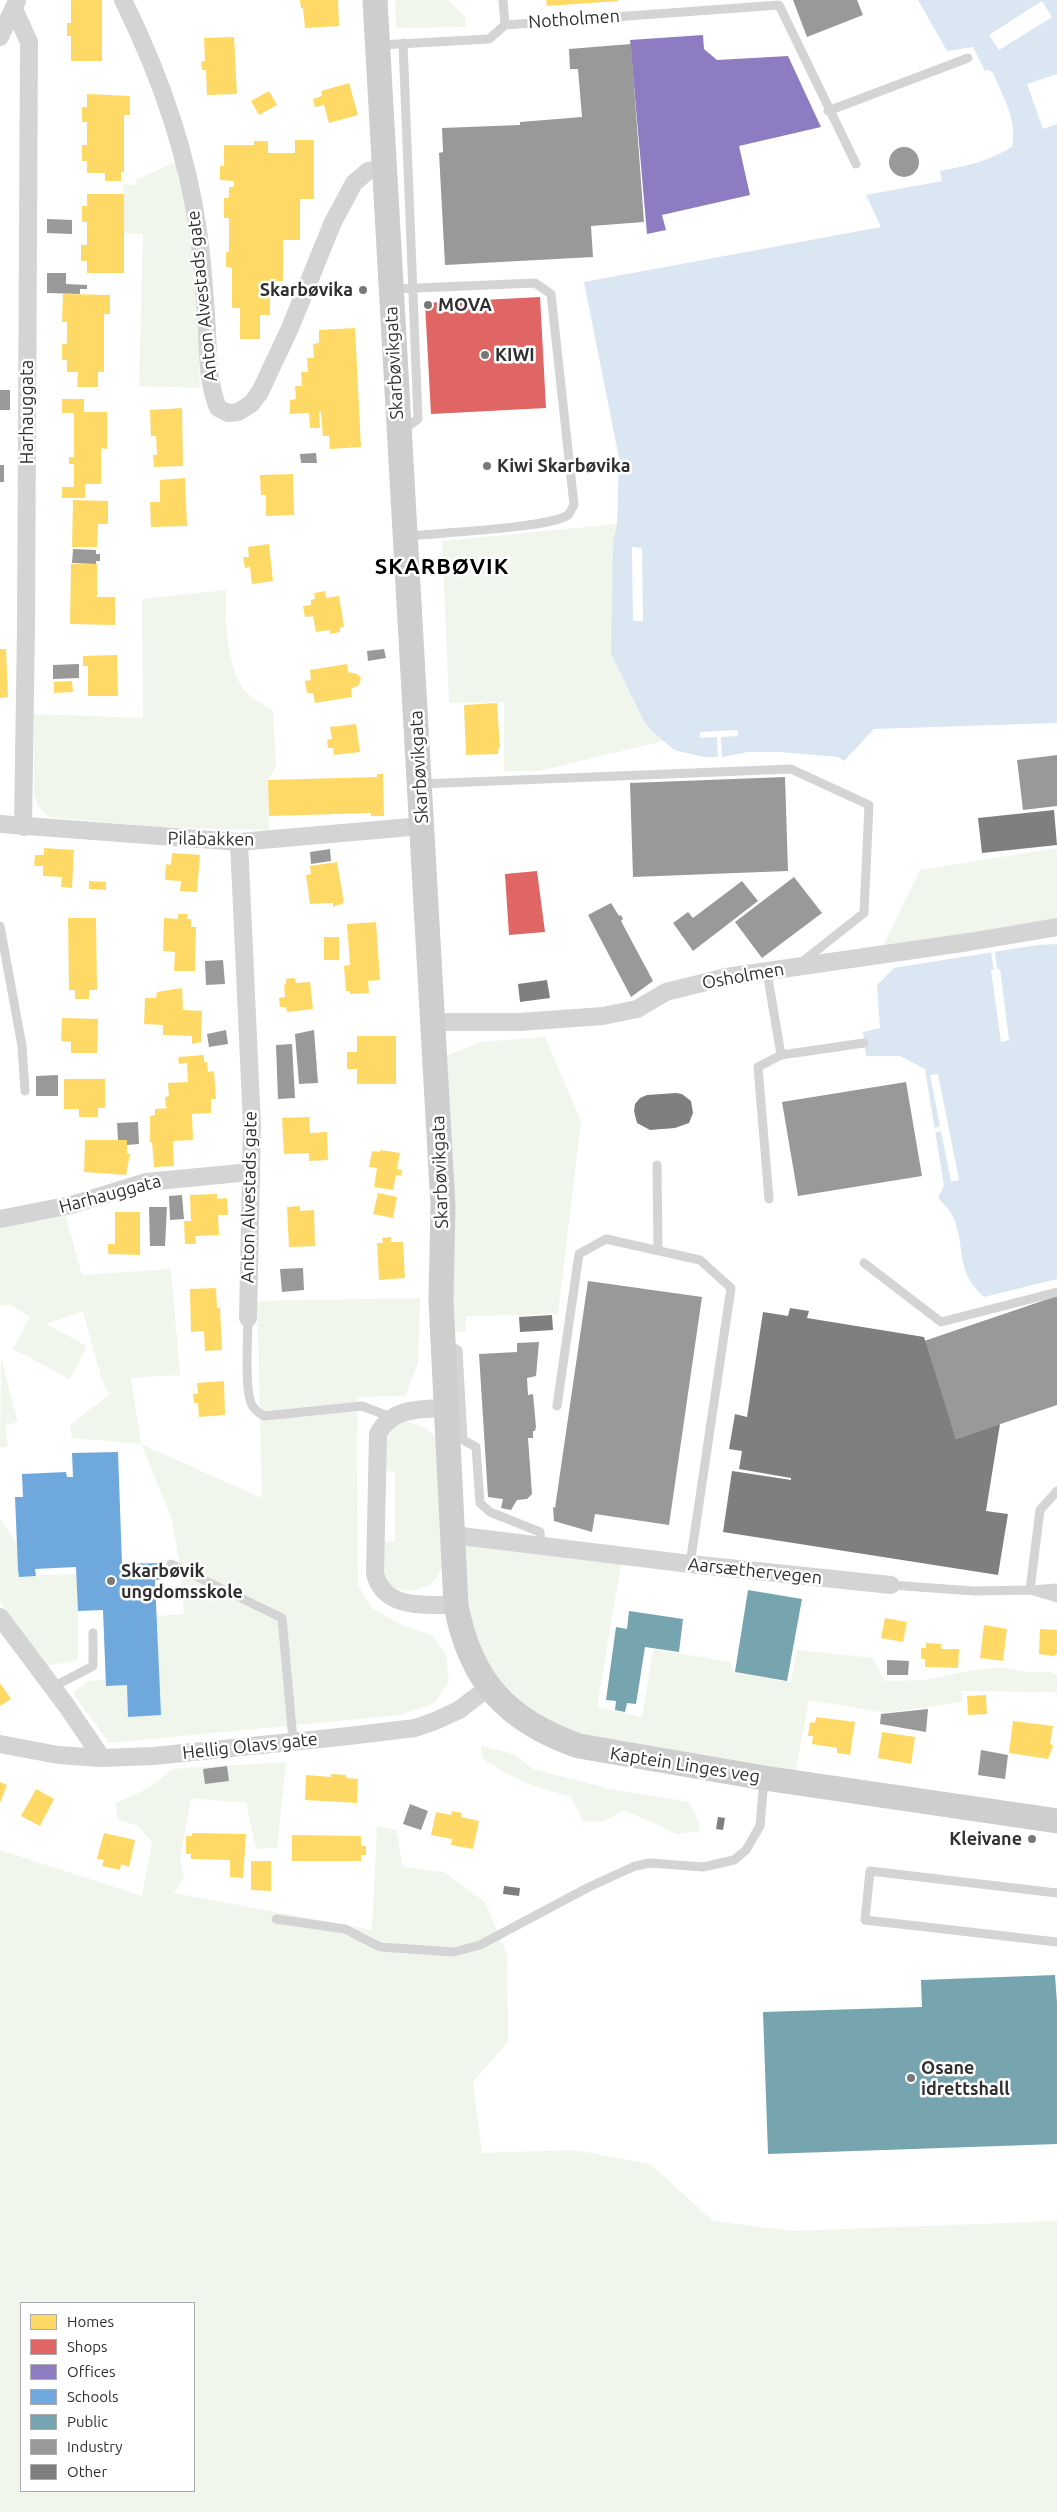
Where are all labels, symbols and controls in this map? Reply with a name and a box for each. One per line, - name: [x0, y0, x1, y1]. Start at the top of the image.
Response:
- street label: Notholmen: [527, 5, 621, 33]
- street label: Anton Alvestads gate: [182, 209, 222, 383]
- place label: Skarbøvika: [260, 279, 353, 301]
- marker: Skarbøvika: [357, 284, 369, 296]
- place label: MOVA: [438, 294, 492, 316]
- marker: MOVA: [422, 299, 434, 311]
- street label: Skarbøvikgata: [380, 306, 408, 420]
- place label: KIWI: [495, 344, 535, 366]
- marker: KIWI: [479, 349, 491, 361]
- street label: Harhauggata: [16, 360, 38, 464]
- place label: Kiwi Skarbøvika: [497, 455, 631, 477]
- marker: Kiwi Skarbøvika: [481, 460, 493, 472]
- district label: SKARBØVIK: [374, 554, 510, 580]
- street label: Skarbøvikgata: [405, 710, 433, 824]
- street label: Pilabakken: [167, 827, 255, 851]
- street label: Osholmen: [700, 958, 786, 994]
- street label: Anton Alvestads gate: [237, 1111, 261, 1283]
- street label: Skarbøvikgata: [427, 1115, 453, 1229]
- street label: Harhauggata: [57, 1170, 163, 1218]
- street label: Aarsæthervegen: [687, 1553, 823, 1589]
- place label: Skarbøvik ungdomsskole: [121, 1560, 243, 1602]
- marker: Skarbøvik ungdomsskole: [105, 1575, 117, 1587]
- street label: Hellig Olavs gate: [181, 1728, 319, 1764]
- street label: Kaptein Linges veg: [608, 1742, 762, 1788]
- place label: Kleivane: [949, 1828, 1022, 1850]
- marker: Kleivane: [1026, 1833, 1038, 1845]
- place label: Osane idrettshall: [921, 2057, 1010, 2100]
- marker: Osane idrettshall: [905, 2072, 917, 2084]
- legend: [20, 2302, 195, 2492]
- text: Homes: [67, 2313, 114, 2330]
- text: Shops: [67, 2338, 108, 2355]
- text: Offices: [67, 2363, 115, 2380]
- text: Schools: [67, 2388, 118, 2405]
- text: Public: [67, 2413, 108, 2430]
- text: Industry: [67, 2438, 122, 2455]
- text: Other: [67, 2463, 107, 2480]

